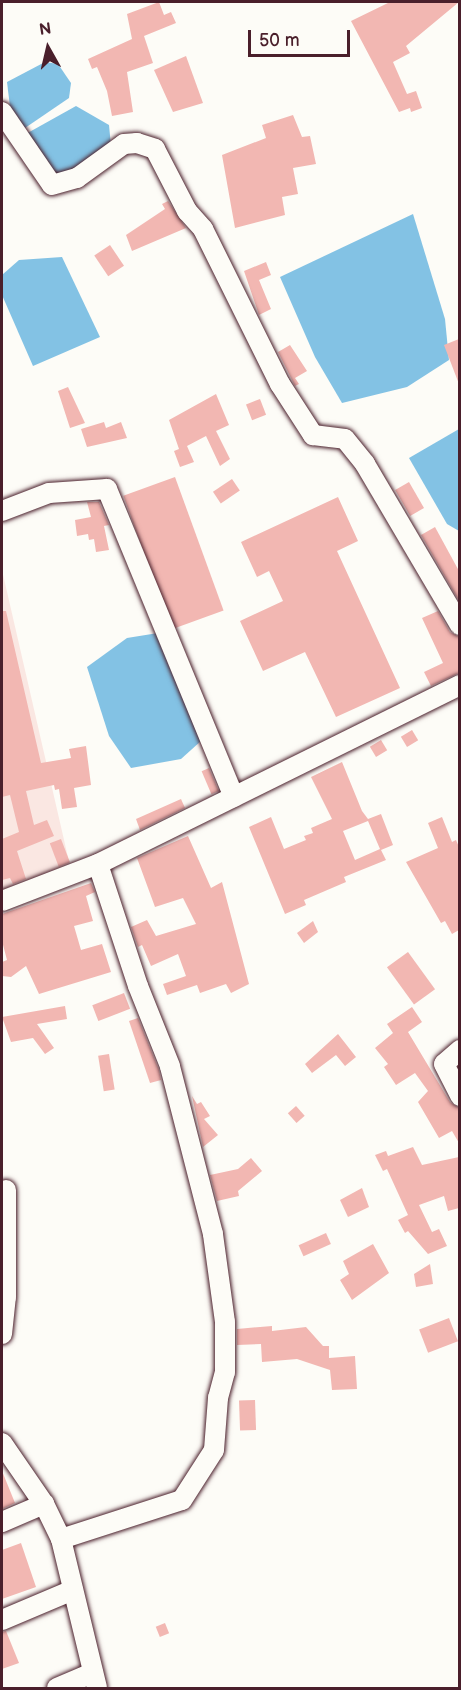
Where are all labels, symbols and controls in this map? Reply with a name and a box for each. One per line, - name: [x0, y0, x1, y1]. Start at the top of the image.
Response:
- north arrow: [18, 18, 78, 78]
- scale bar: [251, 18, 353, 56]
- text: N: [38, 19, 53, 40]
- text: 50 m: [259, 30, 300, 51]

